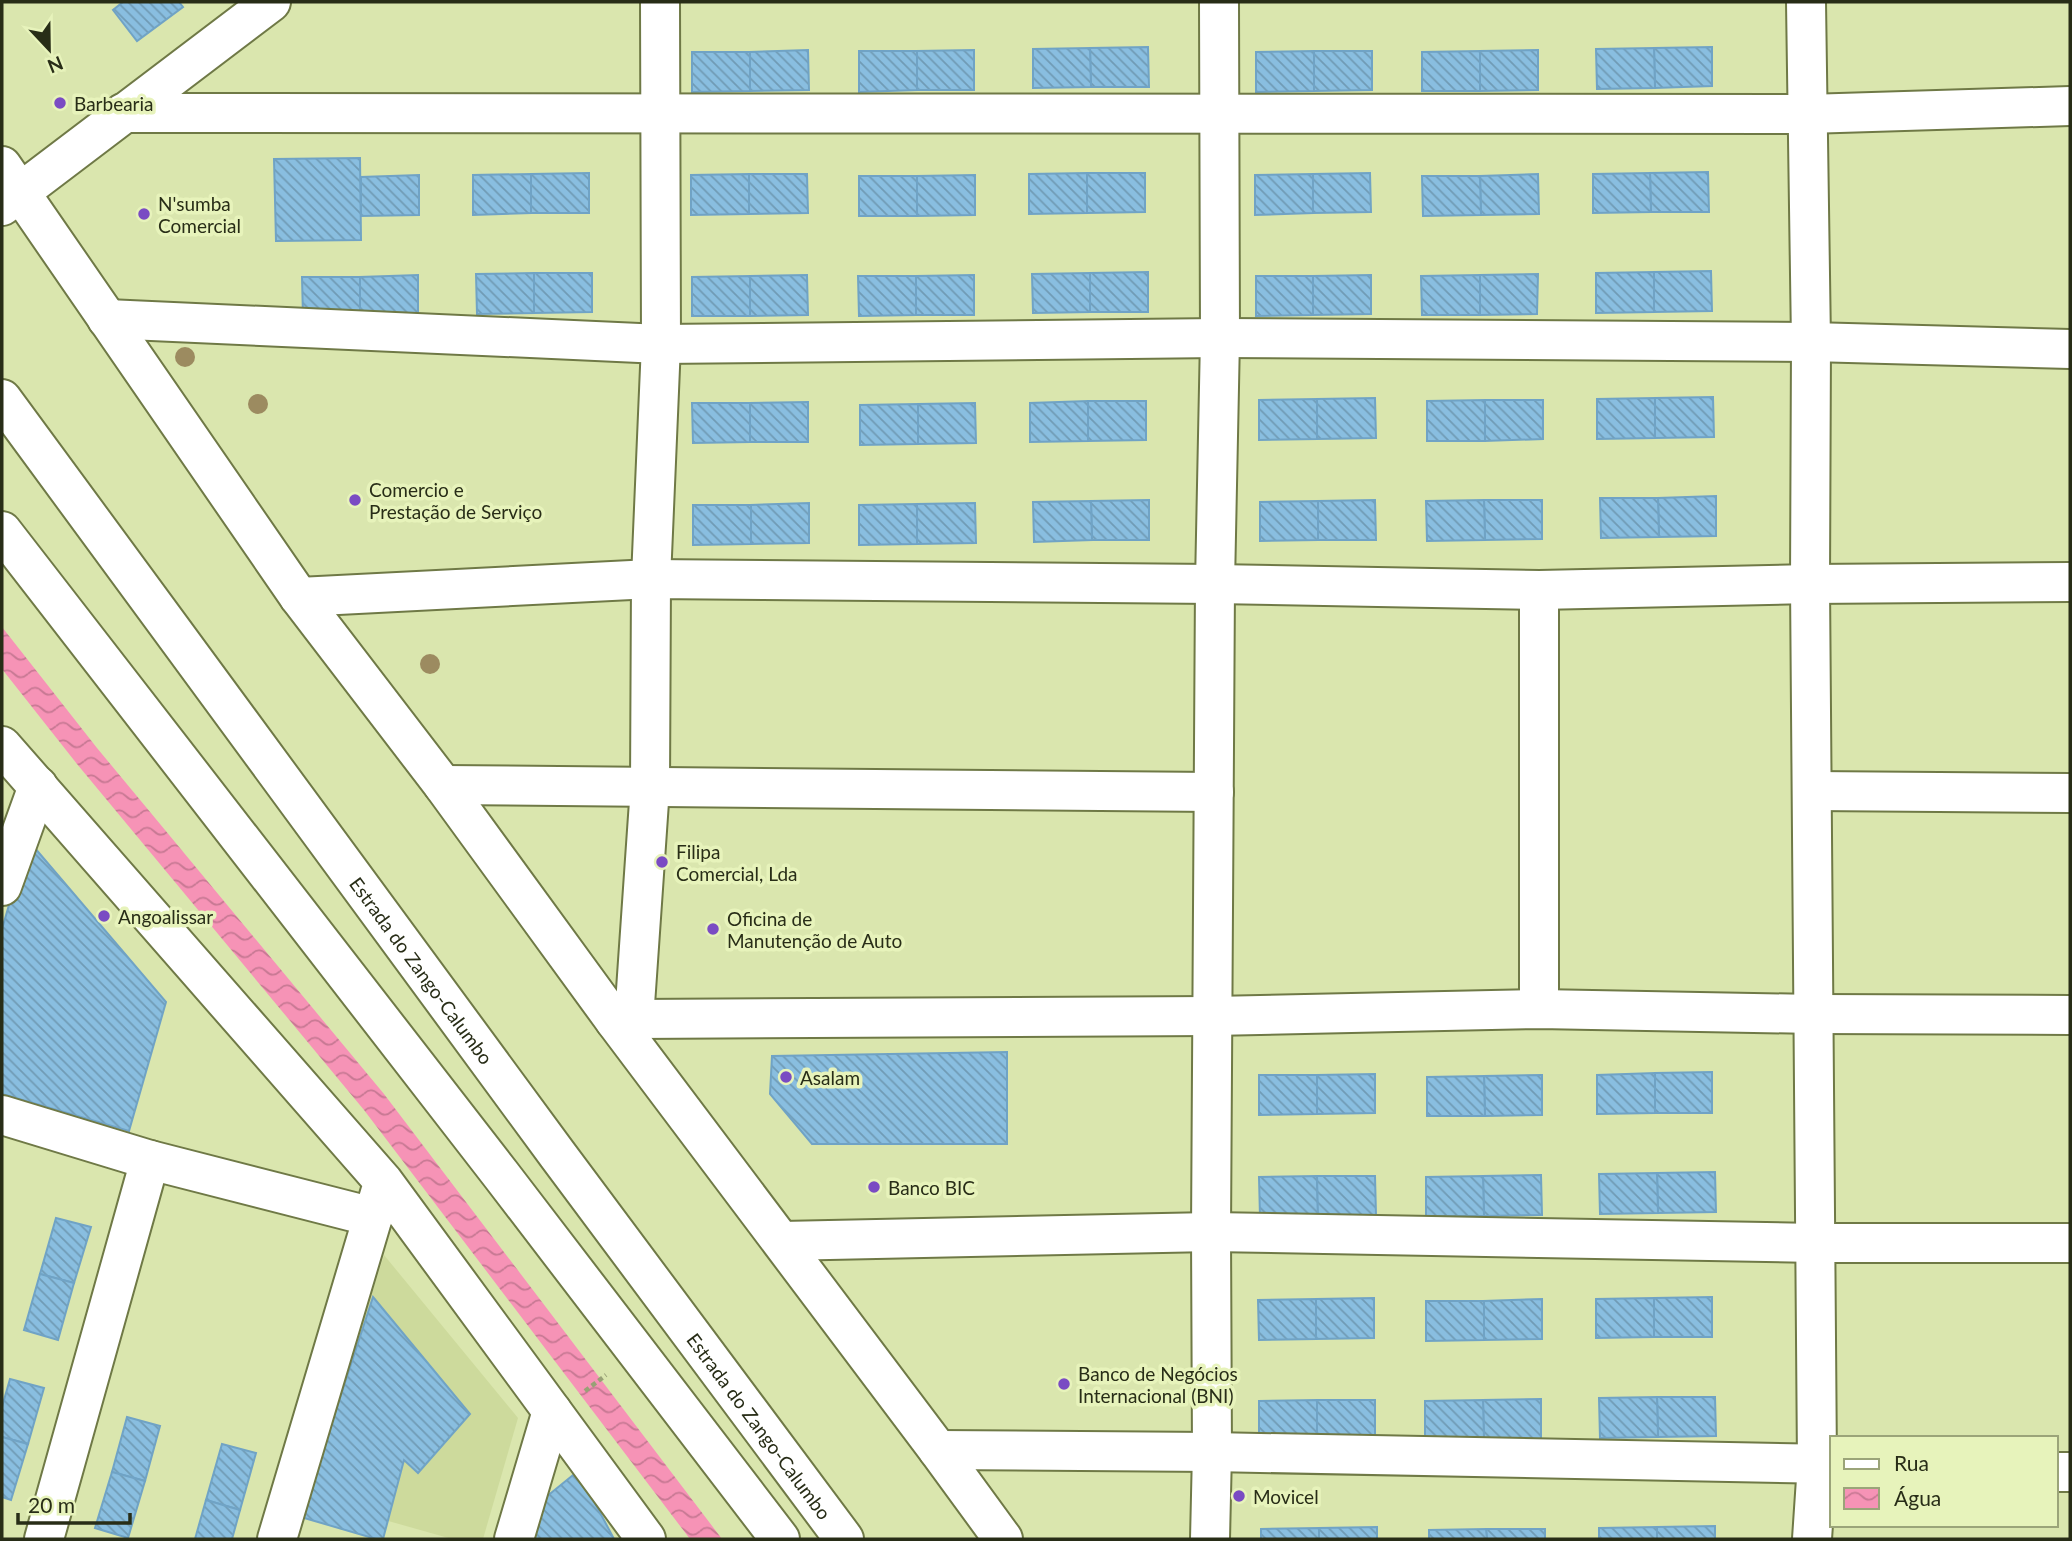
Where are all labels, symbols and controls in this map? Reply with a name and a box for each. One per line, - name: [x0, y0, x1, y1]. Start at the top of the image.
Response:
- north arrow: [14, 14, 84, 84]
- text: N: [44, 52, 67, 79]
- place label: Barbearia: [74, 92, 154, 115]
- marker: Barbearia: [52, 95, 68, 111]
- place label: N'sumba Comercial: [158, 192, 241, 237]
- marker: N'sumba Comercial: [136, 206, 152, 222]
- place label: Comercio e Prestação de Serviço: [369, 478, 542, 523]
- marker: Comercio e Prestação de Serviço: [347, 492, 363, 508]
- place label: Filipa Comercial, Lda: [676, 840, 798, 885]
- marker: Filipa Comercial, Lda: [654, 854, 670, 870]
- street label: Estrada do Zango-Calumbo: [346, 872, 498, 1068]
- place label: Angoalissar: [118, 905, 213, 928]
- place label: Oficina de Manutenção de Auto: [727, 907, 902, 952]
- marker: Angoalissar: [96, 908, 112, 924]
- marker: Oficina de Manutenção de Auto: [705, 921, 721, 937]
- place label: Asalam: [800, 1066, 860, 1089]
- marker: Asalam: [778, 1069, 794, 1085]
- place label: Banco BIC: [888, 1176, 975, 1199]
- marker: Banco BIC: [866, 1179, 882, 1195]
- street label: Estrada do Zango-Calumbo: [683, 1328, 837, 1523]
- place label: Banco de Negócios Internacional (BNI): [1078, 1362, 1238, 1407]
- marker: Banco de Negócios Internacional (BNI): [1056, 1376, 1072, 1392]
- legend: [1830, 1436, 2058, 1527]
- text: Rua: [1894, 1450, 1929, 1475]
- scale bar: [18, 1482, 130, 1526]
- place label: Movicel: [1253, 1485, 1319, 1508]
- text: Água: [1894, 1485, 1941, 1510]
- marker: Movicel: [1231, 1488, 1247, 1504]
- text: 20 m: [28, 1492, 75, 1517]

